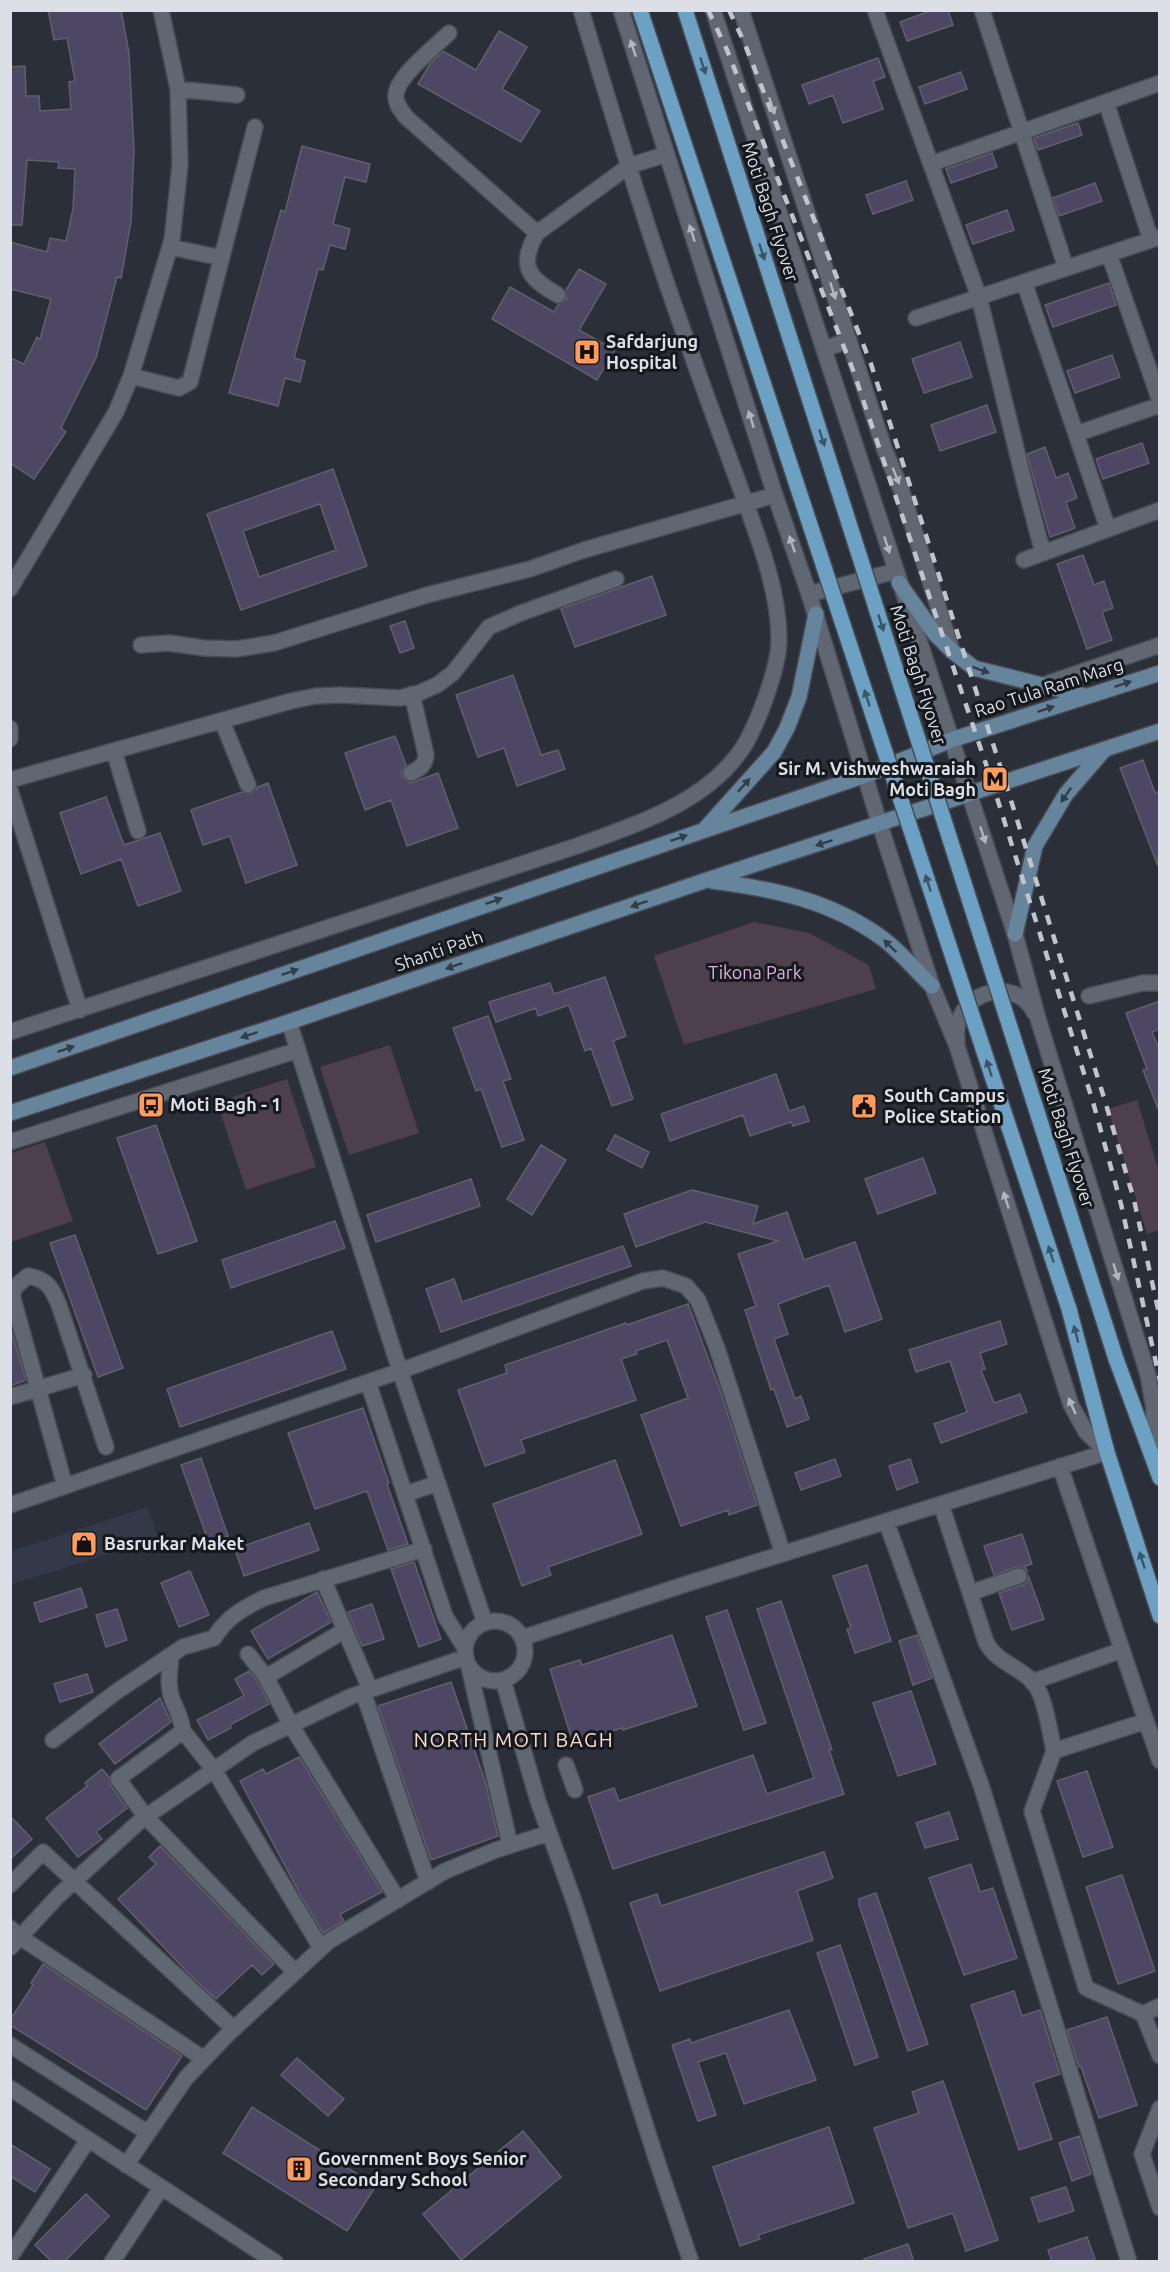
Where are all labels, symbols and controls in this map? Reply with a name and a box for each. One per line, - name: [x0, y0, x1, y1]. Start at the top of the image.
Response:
- one-way arrow: [628, 39, 637, 57]
- one-way arrow: [699, 57, 708, 75]
- one-way arrow: [768, 97, 777, 115]
- street label: Moti Bagh Flyover: [739, 139, 803, 284]
- one-way arrow: [687, 224, 696, 242]
- one-way arrow: [758, 243, 767, 261]
- one-way arrow: [829, 282, 838, 300]
- place label: Safdarjung Hospital: [606, 331, 698, 372]
- hospital icon: Safdarjung Hospital: [572, 337, 602, 367]
- one-way arrow: [746, 410, 755, 428]
- one-way arrow: [817, 429, 827, 447]
- one-way arrow: [891, 467, 901, 485]
- one-way arrow: [787, 535, 796, 553]
- one-way arrow: [883, 536, 893, 554]
- street label: Moti Bagh Flyover: [887, 602, 951, 747]
- one-way arrow: [877, 614, 886, 632]
- street label: Rao Tula Ram Marg: [972, 654, 1126, 721]
- one-way arrow: [973, 665, 991, 675]
- one-way arrow: [1114, 679, 1132, 689]
- one-way arrow: [861, 689, 871, 707]
- one-way arrow: [1037, 704, 1055, 714]
- place label: Sir M. Vishweshwaraiah Moti Bagh: [778, 758, 976, 799]
- metro station icon: Sir M. Vishweshwaraiah Moti Bagh: [980, 764, 1010, 794]
- one-way arrow: [737, 778, 750, 793]
- one-way arrow: [1061, 788, 1073, 803]
- one-way arrow: [979, 826, 989, 844]
- one-way arrow: [670, 832, 688, 842]
- one-way arrow: [815, 839, 833, 848]
- one-way arrow: [923, 874, 932, 892]
- one-way arrow: [485, 896, 503, 906]
- one-way arrow: [630, 899, 648, 909]
- street label: Shanti Path: [392, 926, 485, 974]
- one-way arrow: [884, 939, 898, 953]
- one-way arrow: [445, 962, 463, 972]
- park label: Tikona Park: [708, 962, 802, 982]
- one-way arrow: [281, 966, 299, 976]
- one-way arrow: [240, 1031, 258, 1040]
- one-way arrow: [57, 1043, 75, 1053]
- one-way arrow: [984, 1059, 994, 1077]
- street label: Moti Bagh Flyover: [1035, 1065, 1099, 1210]
- place label: South Campus Police Station: [884, 1085, 1005, 1126]
- bus stop icon: Moti Bagh - 1: [136, 1090, 166, 1120]
- public building icon: South Campus Police Station: [849, 1091, 879, 1121]
- place label: Moti Bagh - 1: [170, 1094, 281, 1114]
- one-way arrow: [1001, 1191, 1010, 1209]
- one-way arrow: [1045, 1245, 1055, 1263]
- one-way arrow: [1112, 1263, 1121, 1281]
- one-way arrow: [1070, 1325, 1080, 1343]
- one-way arrow: [1068, 1397, 1077, 1414]
- shop icon: Basrurkar Maket: [69, 1529, 99, 1559]
- place label: Basrurkar Maket: [104, 1533, 245, 1553]
- one-way arrow: [1136, 1551, 1146, 1569]
- district label: NORTH MOTI BAGH: [414, 1728, 614, 1751]
- place label: Government Boys Senior Secondary School: [318, 2148, 527, 2189]
- building icon: Government Boys Senior Secondary School: [284, 2154, 314, 2184]

